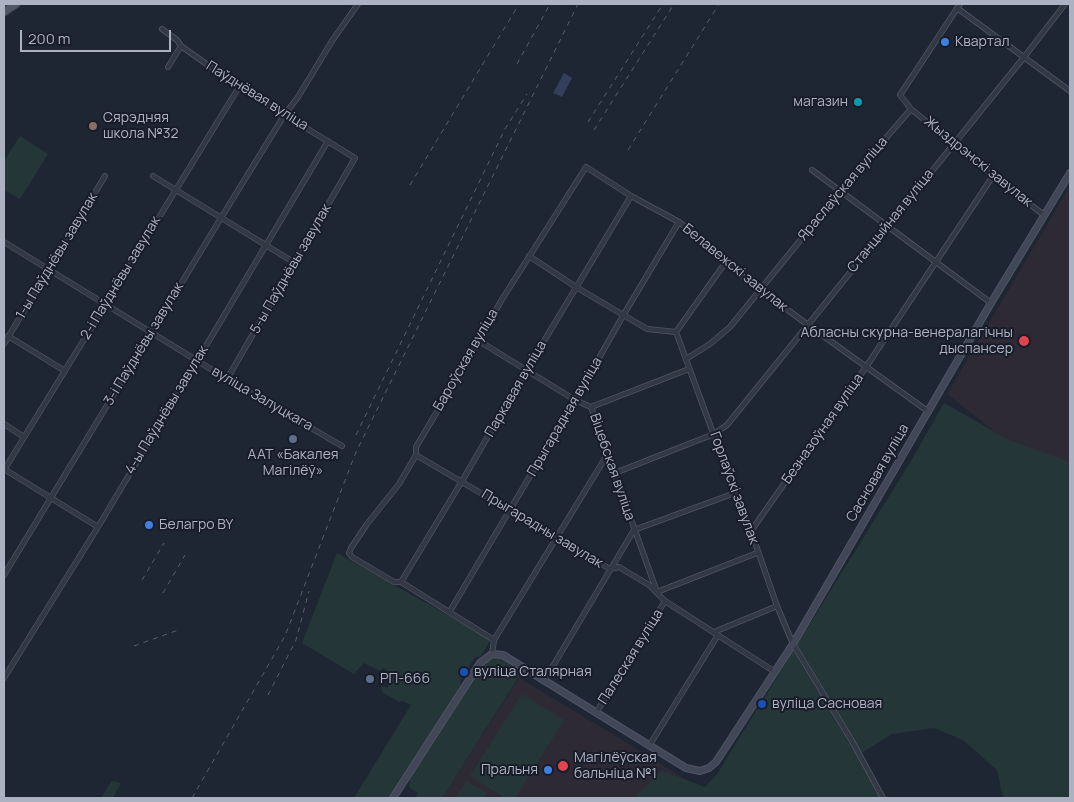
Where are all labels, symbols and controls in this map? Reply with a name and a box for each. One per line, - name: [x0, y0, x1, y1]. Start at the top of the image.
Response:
- scale bar: [22, 20, 174, 52]
- text: 200 m: [28, 28, 71, 49]
- place label: Квартал: [955, 34, 1010, 50]
- marker: Квартал: [939, 36, 951, 48]
- street label: Паўднёвая вуліца: [203, 58, 311, 134]
- place label: магазин: [793, 94, 848, 110]
- marker: магазин: [852, 96, 864, 108]
- place label: Сярэдняя школа №32: [103, 110, 179, 142]
- street label: Жыздрэнскі завулак: [920, 113, 1036, 211]
- marker: Сярэдняя школа №32: [87, 120, 99, 132]
- street label: Яраслаўская вуліца: [795, 134, 891, 244]
- street label: Станцыйная вуліца: [844, 166, 938, 276]
- street label: 1-ы Паўднёвы завулак: [13, 190, 101, 322]
- street label: 5-ы Паўднёвы завулак: [247, 201, 335, 337]
- street label: 2-і Паўднёвы завулак: [78, 213, 164, 343]
- street label: Белавежскі завулак: [679, 220, 791, 316]
- street label: 3-і Паўднёвы завулак: [101, 279, 187, 409]
- street label: Бароўская вуліца: [430, 306, 502, 414]
- place label: Абласны скурна-венералагічны дыспансер: [801, 325, 1013, 358]
- marker: Абласны скурна-венералагічны дыспансер: [1017, 334, 1031, 348]
- street label: Паркавая вуліца: [482, 338, 550, 440]
- street label: 4-ы Паўднёвы завулак: [122, 343, 212, 477]
- street label: Прыгарадная вуліца: [524, 354, 606, 480]
- street label: вуліца Залуцкага: [208, 363, 316, 435]
- street label: Безназоўная вуліца: [779, 371, 867, 487]
- street label: Віцебская вуліца: [586, 411, 638, 523]
- street label: Сасновая вуліца: [843, 421, 913, 525]
- street label: Горлаўскі завулак: [706, 429, 762, 547]
- marker: ААТ «Бакалея Магілёў»: [287, 433, 299, 445]
- place label: ААТ «Бакалея Магілёў»: [248, 447, 338, 480]
- street label: Прыгарадны завулак: [478, 486, 606, 572]
- place label: Белагро BY: [159, 517, 233, 533]
- marker: Белагро BY: [143, 519, 155, 531]
- street label: Палеская вуліца: [595, 606, 667, 708]
- place label: вуліца Сталярная: [474, 664, 592, 680]
- marker: вуліца Сталярная: [458, 666, 470, 678]
- place label: РП-666: [380, 671, 430, 687]
- marker: РП-666: [364, 673, 376, 685]
- place label: вуліца Сасновая: [772, 696, 882, 712]
- marker: вуліца Сасновая: [756, 698, 768, 710]
- place label: Магілёўская бальніца №1: [574, 750, 657, 782]
- marker: Магілёўская бальніца №1: [556, 759, 570, 773]
- place label: Пральня: [481, 762, 538, 778]
- marker: Пральня: [542, 764, 554, 776]

